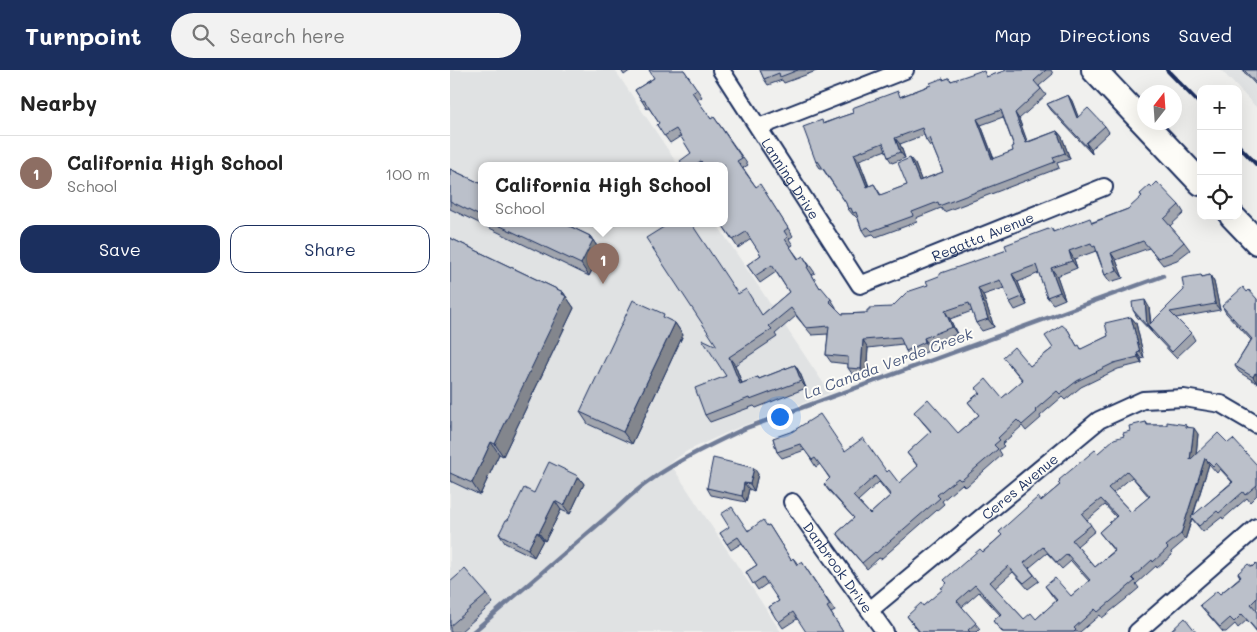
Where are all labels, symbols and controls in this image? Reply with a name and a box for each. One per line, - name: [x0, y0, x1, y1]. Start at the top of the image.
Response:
- search box: [171, 13, 521, 58]
- text: Turnpoint: [25, 20, 141, 51]
- icon: search: [189, 21, 217, 49]
- text: Search here: [229, 23, 345, 48]
- text: Map: [994, 23, 1031, 47]
- text: Directions: [1059, 23, 1151, 47]
- text: Saved: [1179, 23, 1232, 47]
- north arrow: [1137, 85, 1182, 130]
- map controls: [1197, 85, 1242, 220]
- button: +: [1197, 85, 1242, 130]
- text: Nearby: [20, 89, 97, 116]
- button: −: [1197, 130, 1242, 175]
- street label: Lanning Drive: [758, 134, 824, 223]
- text: California High School: [67, 150, 283, 175]
- popup: [478, 162, 728, 227]
- text: 1: [32, 163, 40, 184]
- text: 100 m: [385, 163, 430, 184]
- text: California High School: [495, 172, 711, 197]
- text: School: [67, 175, 117, 196]
- button: locate: [1197, 175, 1242, 220]
- text: School: [495, 197, 545, 218]
- street label: Regatta Avenue: [929, 207, 1036, 265]
- button: Save: [20, 225, 220, 273]
- button: Share: [230, 225, 430, 273]
- pin: 1: [587, 243, 619, 284]
- water label: La Canada Verde Creek: [801, 323, 976, 403]
- your location: [767, 404, 793, 430]
- street label: Ceres Avenue: [977, 449, 1062, 523]
- street label: Danbrook Drive: [800, 518, 878, 616]

